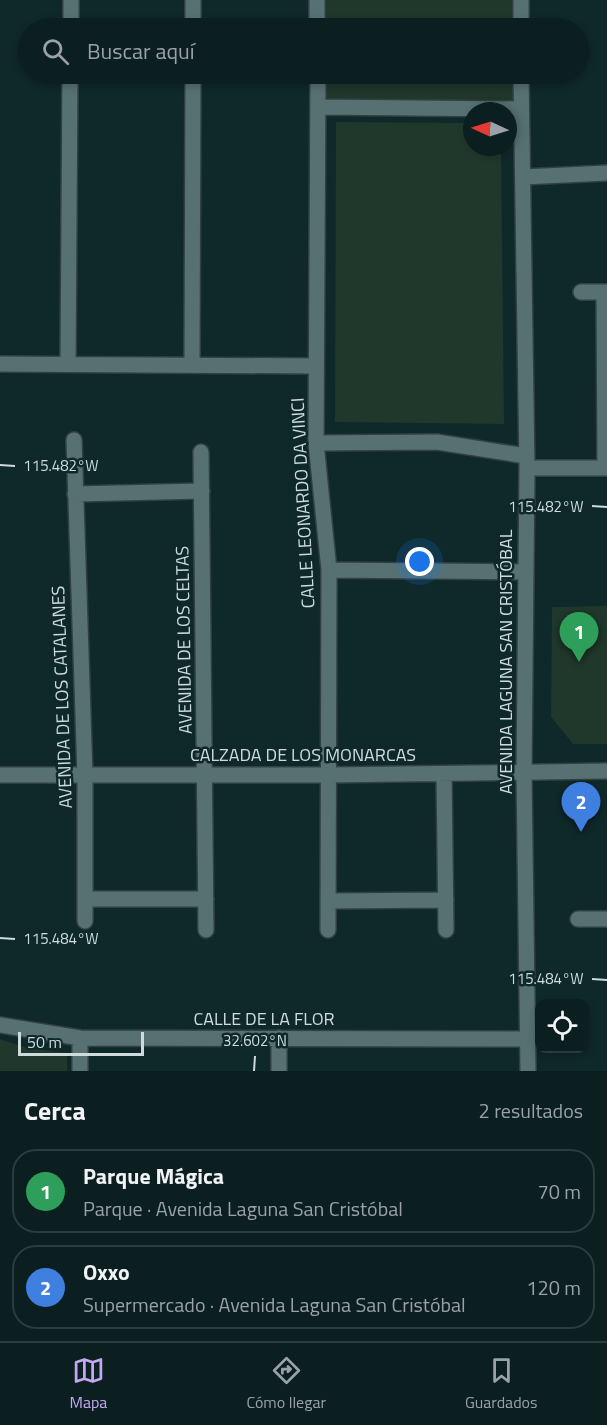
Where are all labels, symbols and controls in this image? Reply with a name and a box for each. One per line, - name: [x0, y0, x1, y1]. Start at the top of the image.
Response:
- search box: [18, 18, 589, 84]
- text: Buscar aquí: [87, 34, 195, 68]
- icon: search: [39, 35, 72, 68]
- north arrow: [463, 102, 517, 156]
- street label: CALLE LEONARDO DA VINCI: [284, 397, 321, 609]
- text: 115.482°W: [23, 454, 99, 477]
- text: 115.482°W: [508, 495, 584, 518]
- street label: AVENIDA LAGUNA SAN CRISTÓBAL: [492, 529, 519, 794]
- street label: AVENIDA DE LOS CELTAS: [168, 546, 199, 734]
- your location: [405, 547, 434, 576]
- street label: AVENIDA DE LOS CATALANES: [44, 585, 79, 809]
- pin: 1: [560, 612, 598, 662]
- street label: CALZADA DE LOS MONARCAS: [190, 741, 416, 768]
- pin: 2: [562, 782, 600, 832]
- text: 115.484°W: [23, 927, 99, 950]
- text: 115.484°W: [508, 967, 584, 990]
- map controls: [535, 999, 589, 1053]
- button: locate: [535, 999, 589, 1053]
- street label: CALLE DE LA FLOR: [193, 1005, 335, 1032]
- scale bar: [18, 1029, 144, 1056]
- text: 32.602°N: [223, 1029, 287, 1052]
- text: 50 m: [27, 1030, 62, 1054]
- text: Cerca: [24, 1091, 86, 1130]
- text: 2 resultados: [479, 1095, 583, 1126]
- text: Parque Mágica: [83, 1159, 224, 1193]
- text: 1: [40, 1176, 51, 1207]
- text: 70 m: [537, 1176, 581, 1207]
- text: Parque · Avenida Laguna San Cristóbal: [83, 1193, 403, 1224]
- text: Oxxo: [83, 1255, 130, 1289]
- text: 2: [40, 1272, 51, 1303]
- text: 120 m: [526, 1272, 581, 1303]
- text: Supermercado · Avenida Laguna San Cristóbal: [83, 1289, 466, 1320]
- tab: Mapa: [69, 1354, 107, 1414]
- tab: Cómo llegar: [246, 1354, 326, 1414]
- tab: Guardados: [465, 1354, 537, 1414]

